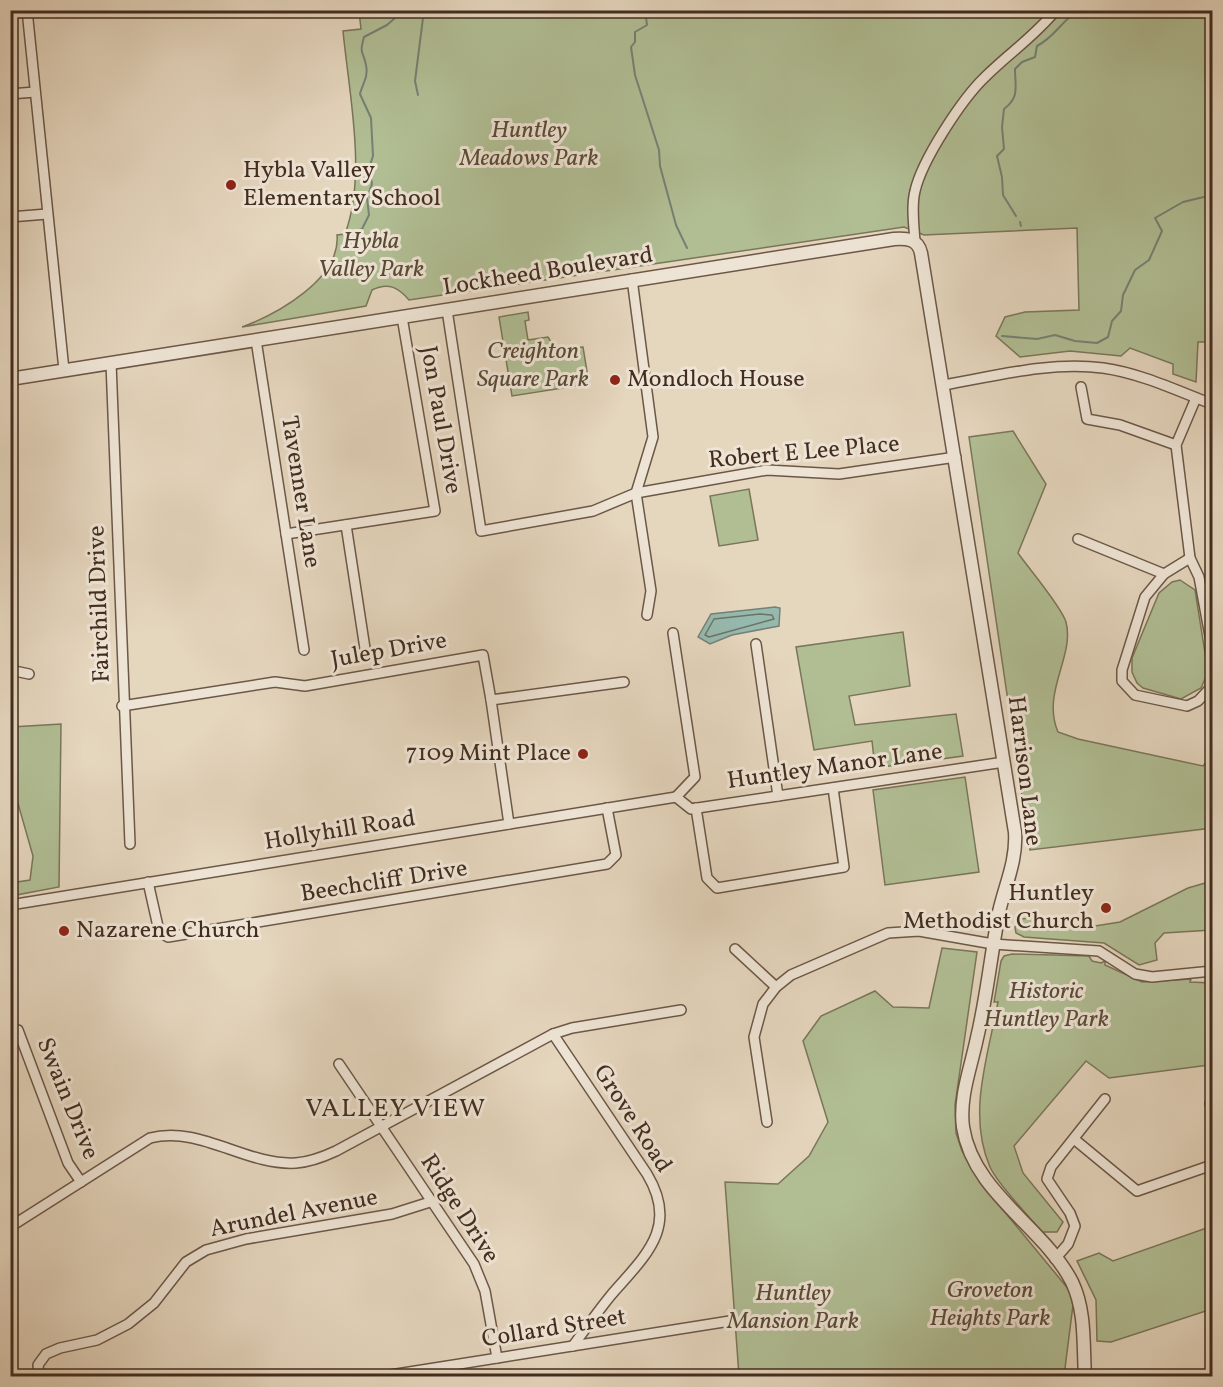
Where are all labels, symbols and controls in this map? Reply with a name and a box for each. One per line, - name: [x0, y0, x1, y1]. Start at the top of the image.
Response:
- park label: Huntley Meadows Park: [459, 114, 598, 176]
- place label: Hybla Valley Elementary School: [243, 154, 441, 216]
- marker: Hybla Valley Elementary School: [224, 178, 238, 192]
- park label: Hybla Valley Park: [318, 225, 424, 287]
- street label: Lockheed Boulevard: [440, 239, 656, 305]
- park label: Creighton Square Park: [477, 335, 589, 397]
- street label: Jon Paul Drive: [410, 343, 470, 497]
- place label: Mondloch House: [627, 363, 805, 397]
- marker: Mondloch House: [608, 373, 622, 387]
- street label: Tavenner Lane: [271, 413, 329, 571]
- street label: Robert E Lee Place: [707, 428, 901, 478]
- street label: Fairchild Drive: [80, 525, 120, 683]
- street label: Julep Drive: [328, 624, 450, 678]
- street label: Harrison Lane: [998, 694, 1050, 848]
- street label: Huntley Manor Lane: [725, 735, 945, 799]
- place label: 7109 Mint Place: [406, 737, 571, 771]
- marker: 7109 Mint Place: [576, 747, 590, 761]
- street label: Hollyhill Road: [262, 802, 418, 860]
- street label: Beechcliff Drive: [298, 852, 470, 912]
- place label: Huntley Methodist Church: [903, 877, 1094, 939]
- marker: Huntley Methodist Church: [1099, 901, 1113, 915]
- place label: Nazarene Church: [76, 914, 260, 948]
- marker: Nazarene Church: [57, 924, 71, 938]
- park label: Historic Huntley Park: [983, 975, 1109, 1037]
- street label: Swain Drive: [27, 1033, 107, 1165]
- street label: Grove Road: [584, 1058, 680, 1180]
- district label: VALLEY VIEW: [305, 1091, 487, 1127]
- street label: Ridge Drive: [411, 1148, 507, 1270]
- street label: Arundel Avenue: [207, 1181, 381, 1247]
- park label: Groveton Heights Park: [930, 1274, 1050, 1336]
- park label: Huntley Mansion Park: [726, 1277, 859, 1339]
- street label: Collard Street: [479, 1301, 629, 1357]

